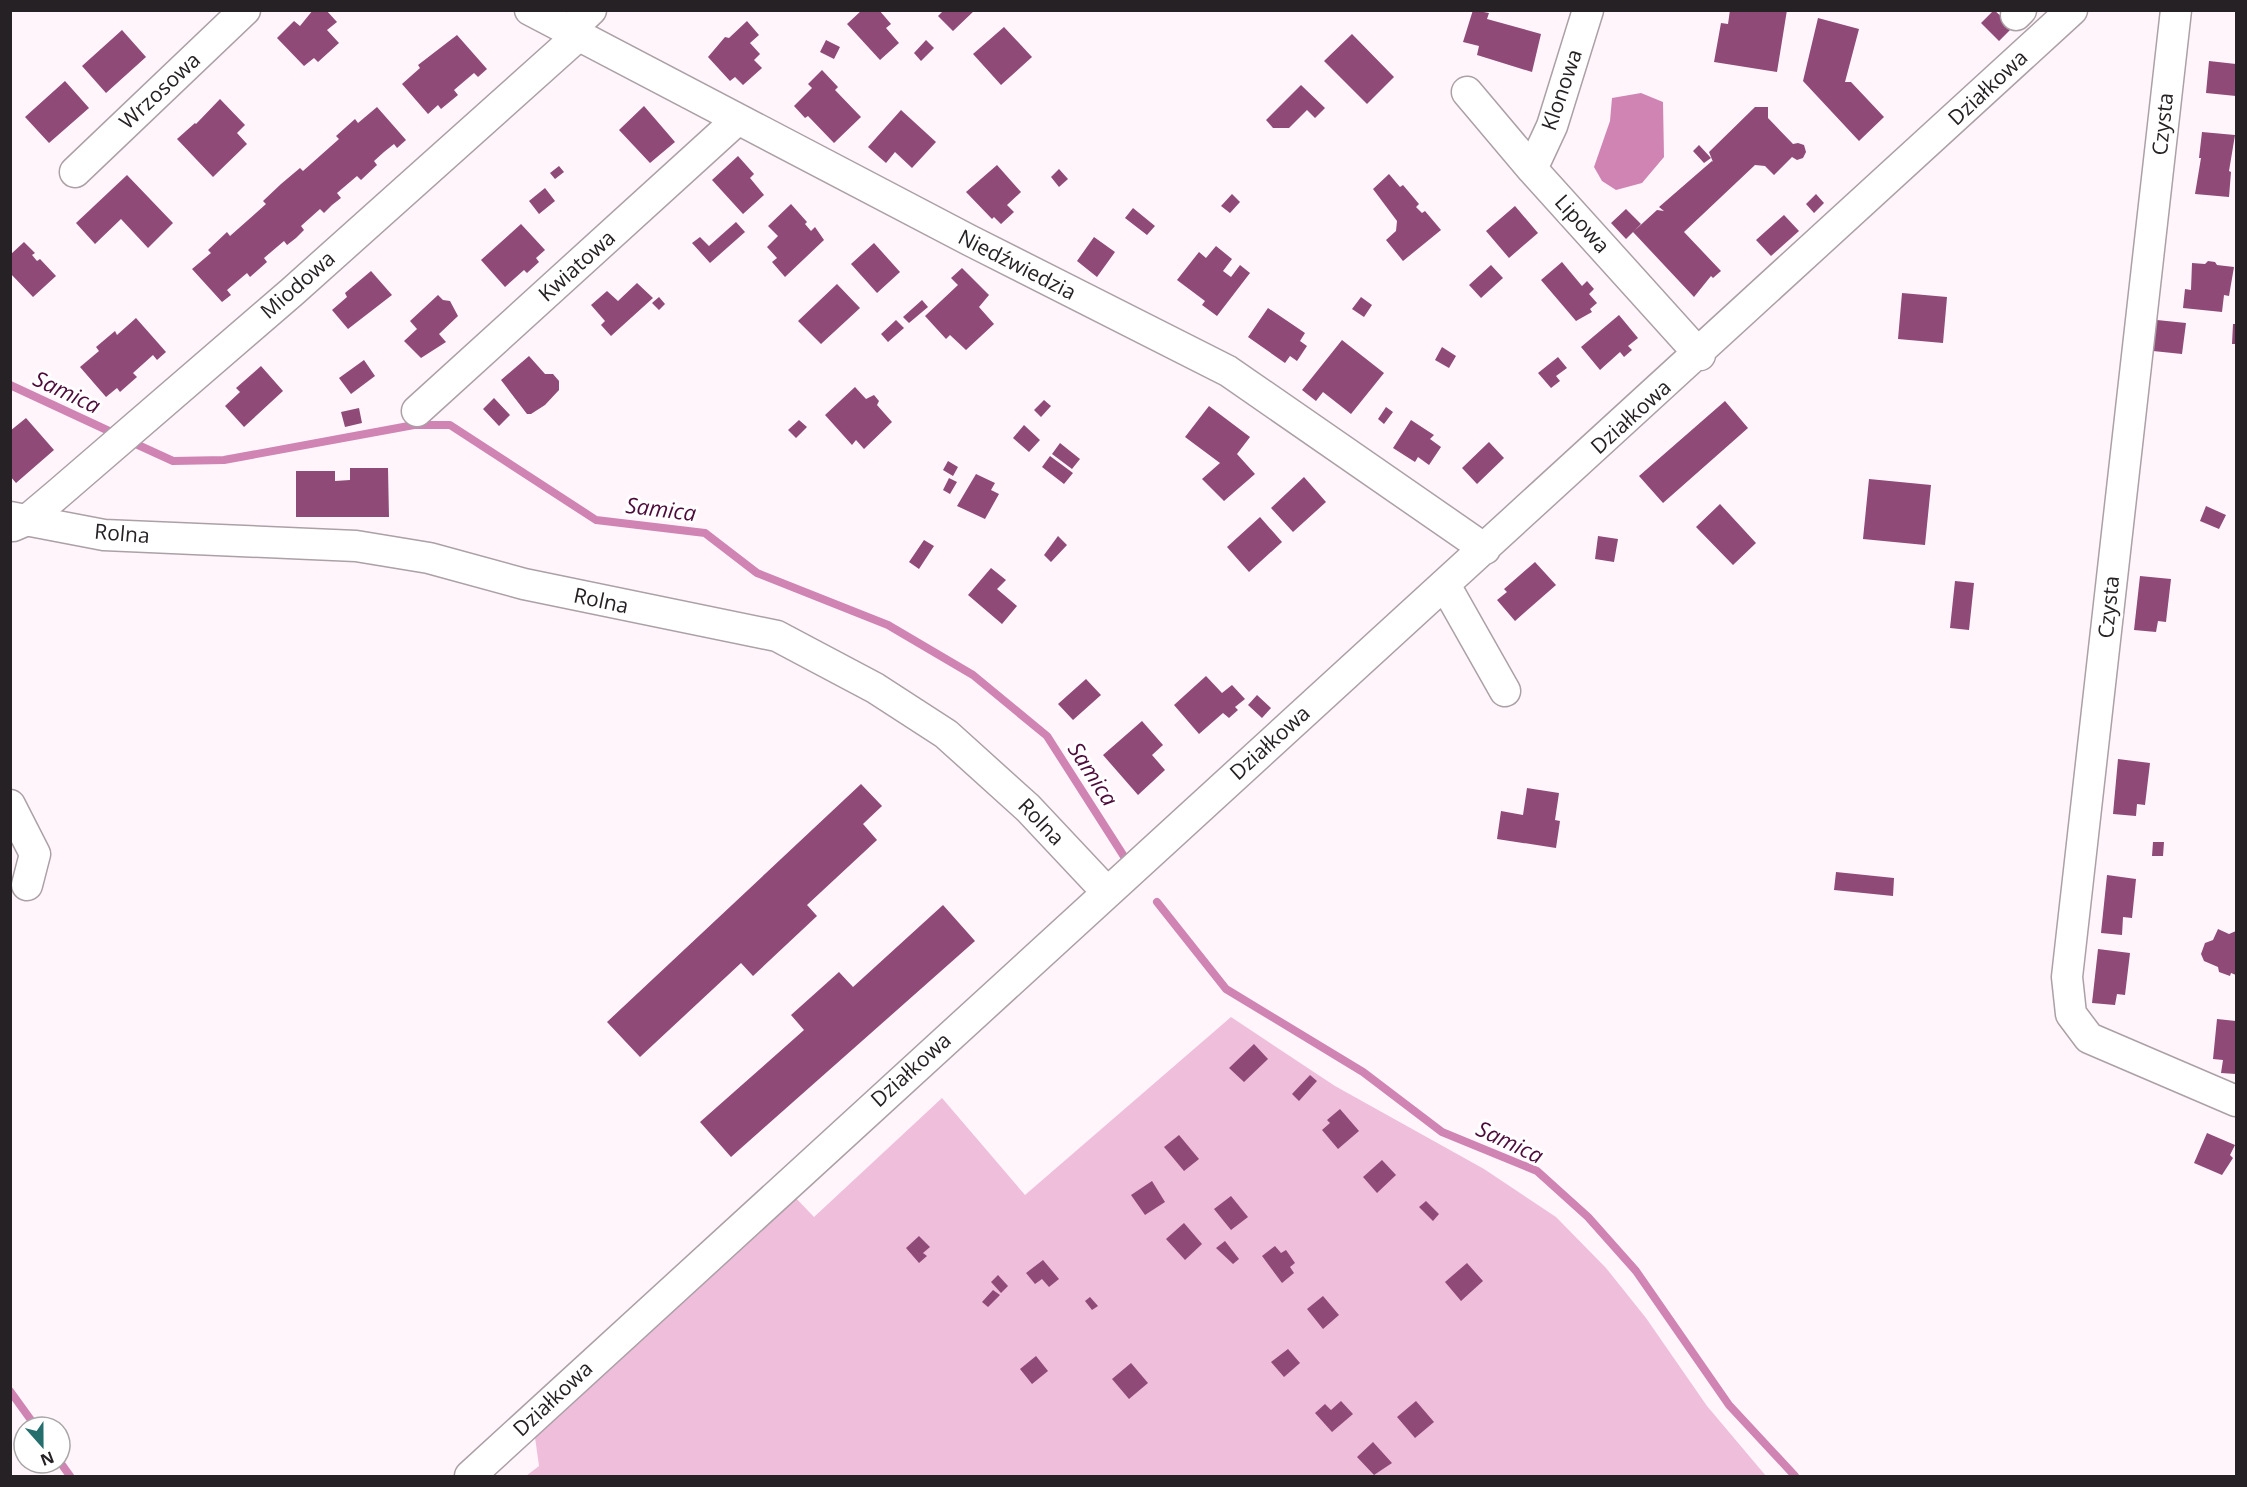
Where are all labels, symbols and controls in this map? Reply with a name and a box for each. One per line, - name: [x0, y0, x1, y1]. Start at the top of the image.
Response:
- street label: Działkowa: [1942, 43, 2033, 131]
- street label: Klonowa: [1534, 45, 1588, 134]
- street label: Wrzosowa: [113, 46, 206, 135]
- street label: Czysta: [2145, 91, 2179, 157]
- street label: Lipowa: [1549, 188, 1616, 259]
- street label: Niedźwiedzia: [954, 222, 1081, 306]
- street label: Kwiatowa: [532, 223, 621, 307]
- street label: Miodowa: [254, 244, 341, 324]
- water label: Samica: [29, 363, 106, 420]
- street label: Działkowa: [1584, 373, 1676, 460]
- water label: Samica: [624, 489, 698, 527]
- street label: Rolna: [93, 517, 151, 549]
- street label: Czysta: [2091, 574, 2125, 640]
- street label: Rolna: [571, 581, 631, 619]
- street label: Działkowa: [1223, 699, 1315, 786]
- water label: Samica: [1062, 736, 1126, 811]
- street label: Rolna: [1012, 792, 1071, 851]
- street label: Działkowa: [864, 1026, 956, 1113]
- water label: Samica: [1472, 1113, 1549, 1170]
- street label: Działkowa: [507, 1354, 598, 1442]
- north arrow: [12, 1415, 72, 1475]
- text: N: [37, 1446, 57, 1472]

